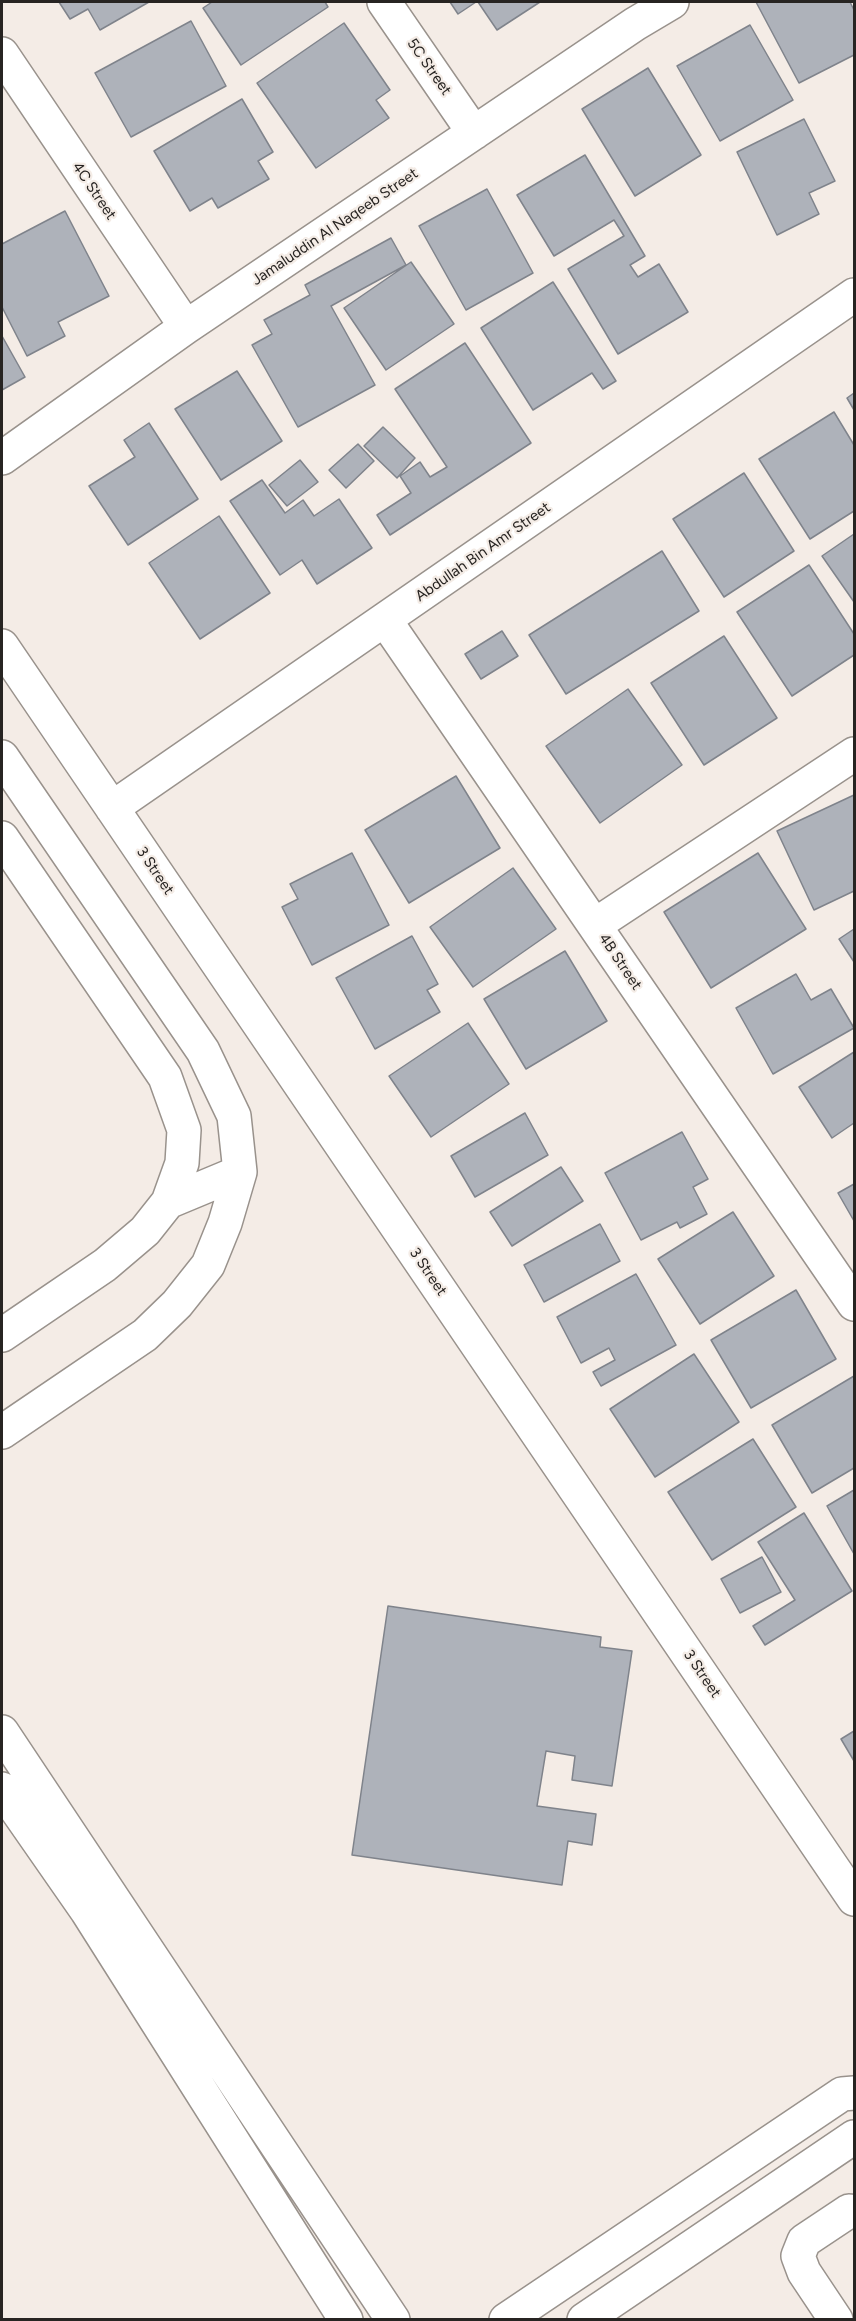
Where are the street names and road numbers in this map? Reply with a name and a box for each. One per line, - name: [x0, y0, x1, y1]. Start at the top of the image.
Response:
- street label: 5C Street: [403, 35, 455, 99]
- street label: 4C Street: [68, 159, 120, 223]
- street label: Jamaluddin Al Naqeeb Street: [248, 165, 422, 289]
- street label: Abdullah Bin Amr Street: [412, 498, 554, 606]
- street label: 3 Street: [132, 844, 178, 898]
- street label: 4B Street: [595, 930, 645, 994]
- street label: 3 Street: [405, 1245, 451, 1299]
- street label: 3 Street: [679, 1647, 725, 1701]

